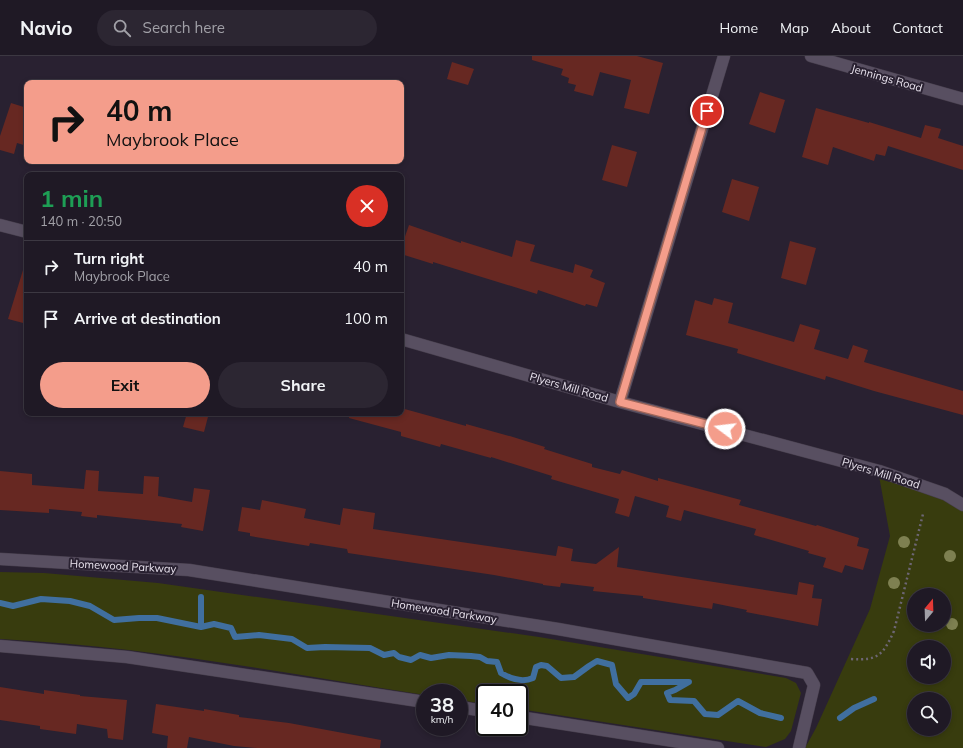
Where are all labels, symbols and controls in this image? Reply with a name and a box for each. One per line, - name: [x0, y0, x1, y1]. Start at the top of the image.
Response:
- search box: [97, 10, 377, 46]
- text: Navio: [20, 16, 73, 40]
- icon: search: [111, 17, 133, 39]
- text: Search here: [143, 18, 225, 37]
- text: Home: [719, 19, 758, 37]
- text: Map: [780, 19, 809, 37]
- text: About: [831, 19, 871, 37]
- text: Contact: [893, 19, 943, 37]
- street label: Jennings Road: [850, 61, 924, 95]
- text: 40 m: [106, 93, 172, 128]
- pin: [690, 94, 724, 128]
- icon: right: [40, 96, 92, 148]
- icon: arrive: [696, 100, 718, 122]
- text: Maybrook Place: [106, 128, 239, 151]
- text: 1 min: [40, 183, 103, 213]
- button: close: [346, 185, 388, 227]
- text: 140 m · 20:50: [40, 213, 122, 229]
- text: Turn right: [74, 249, 144, 268]
- icon: right: [40, 256, 62, 278]
- text: 40 m: [353, 257, 388, 276]
- text: Maybrook Place: [74, 268, 170, 284]
- icon: arrive: [40, 308, 62, 330]
- text: Arrive at destination: [74, 309, 221, 328]
- text: 100 m: [344, 309, 388, 328]
- button: Exit: [40, 362, 210, 408]
- button: Share: [218, 362, 388, 408]
- street label: Plyers Mill Road: [528, 369, 610, 405]
- position arrow: [704, 408, 746, 450]
- street label: Plyers Mill Road: [840, 454, 922, 492]
- street label: Homewood Parkway: [69, 556, 177, 576]
- north arrow: [907, 588, 951, 632]
- map controls: [907, 588, 951, 736]
- street label: Homewood Parkway: [390, 596, 498, 626]
- button: sound: [907, 640, 951, 684]
- speed limit sign: 40: [476, 684, 528, 736]
- text: 38: [430, 692, 454, 717]
- button: search: [907, 692, 951, 736]
- text: km/h: [431, 713, 453, 726]

